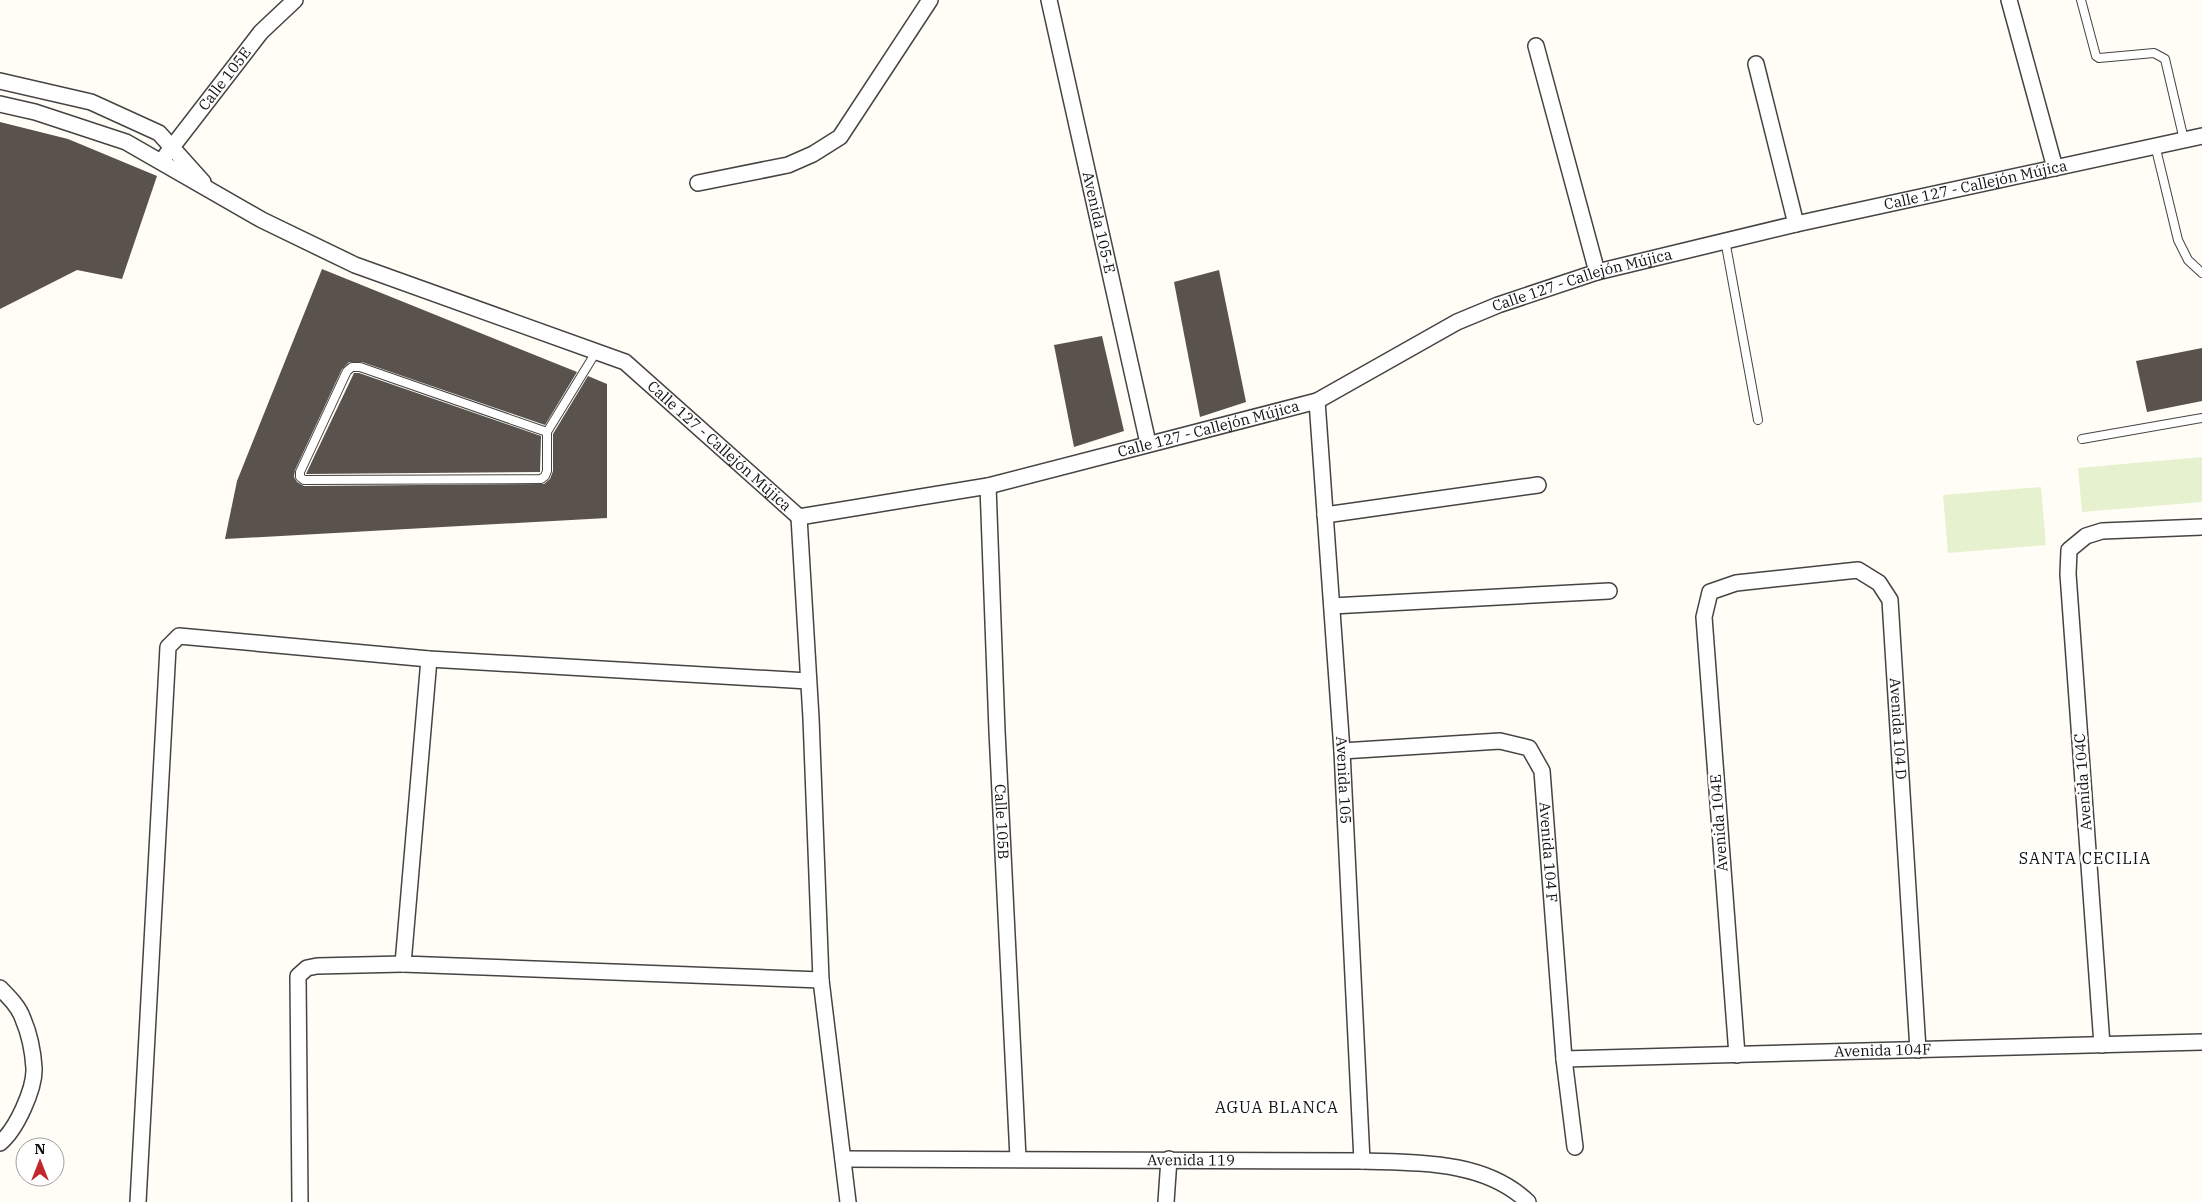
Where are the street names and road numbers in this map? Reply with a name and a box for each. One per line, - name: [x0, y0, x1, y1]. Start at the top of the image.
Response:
- street label: Calle 105E: [194, 43, 255, 114]
- street label: Calle 127 - Callejón Mújica: [1882, 156, 2069, 214]
- street label: Avenida 105-E: [1079, 170, 1120, 275]
- street label: Calle 127 - Callejón Mújica: [1489, 244, 1674, 315]
- street label: Calle 127 - Callejón Mújica: [644, 376, 796, 515]
- street label: Calle 127 - Callejón Mújica: [1116, 396, 1301, 461]
- street label: Avenida 104 D: [1886, 677, 1911, 780]
- street label: Avenida 104C: [2070, 733, 2095, 831]
- street label: Avenida 105: [1332, 735, 1356, 824]
- street label: Avenida 104E: [1706, 774, 1731, 872]
- street label: Calle 105B: [991, 784, 1013, 860]
- street label: Avenida 104 F: [1535, 801, 1562, 903]
- street label: Avenida 104F: [1834, 1039, 1932, 1061]
- street label: Avenida 119: [1147, 1150, 1235, 1170]

